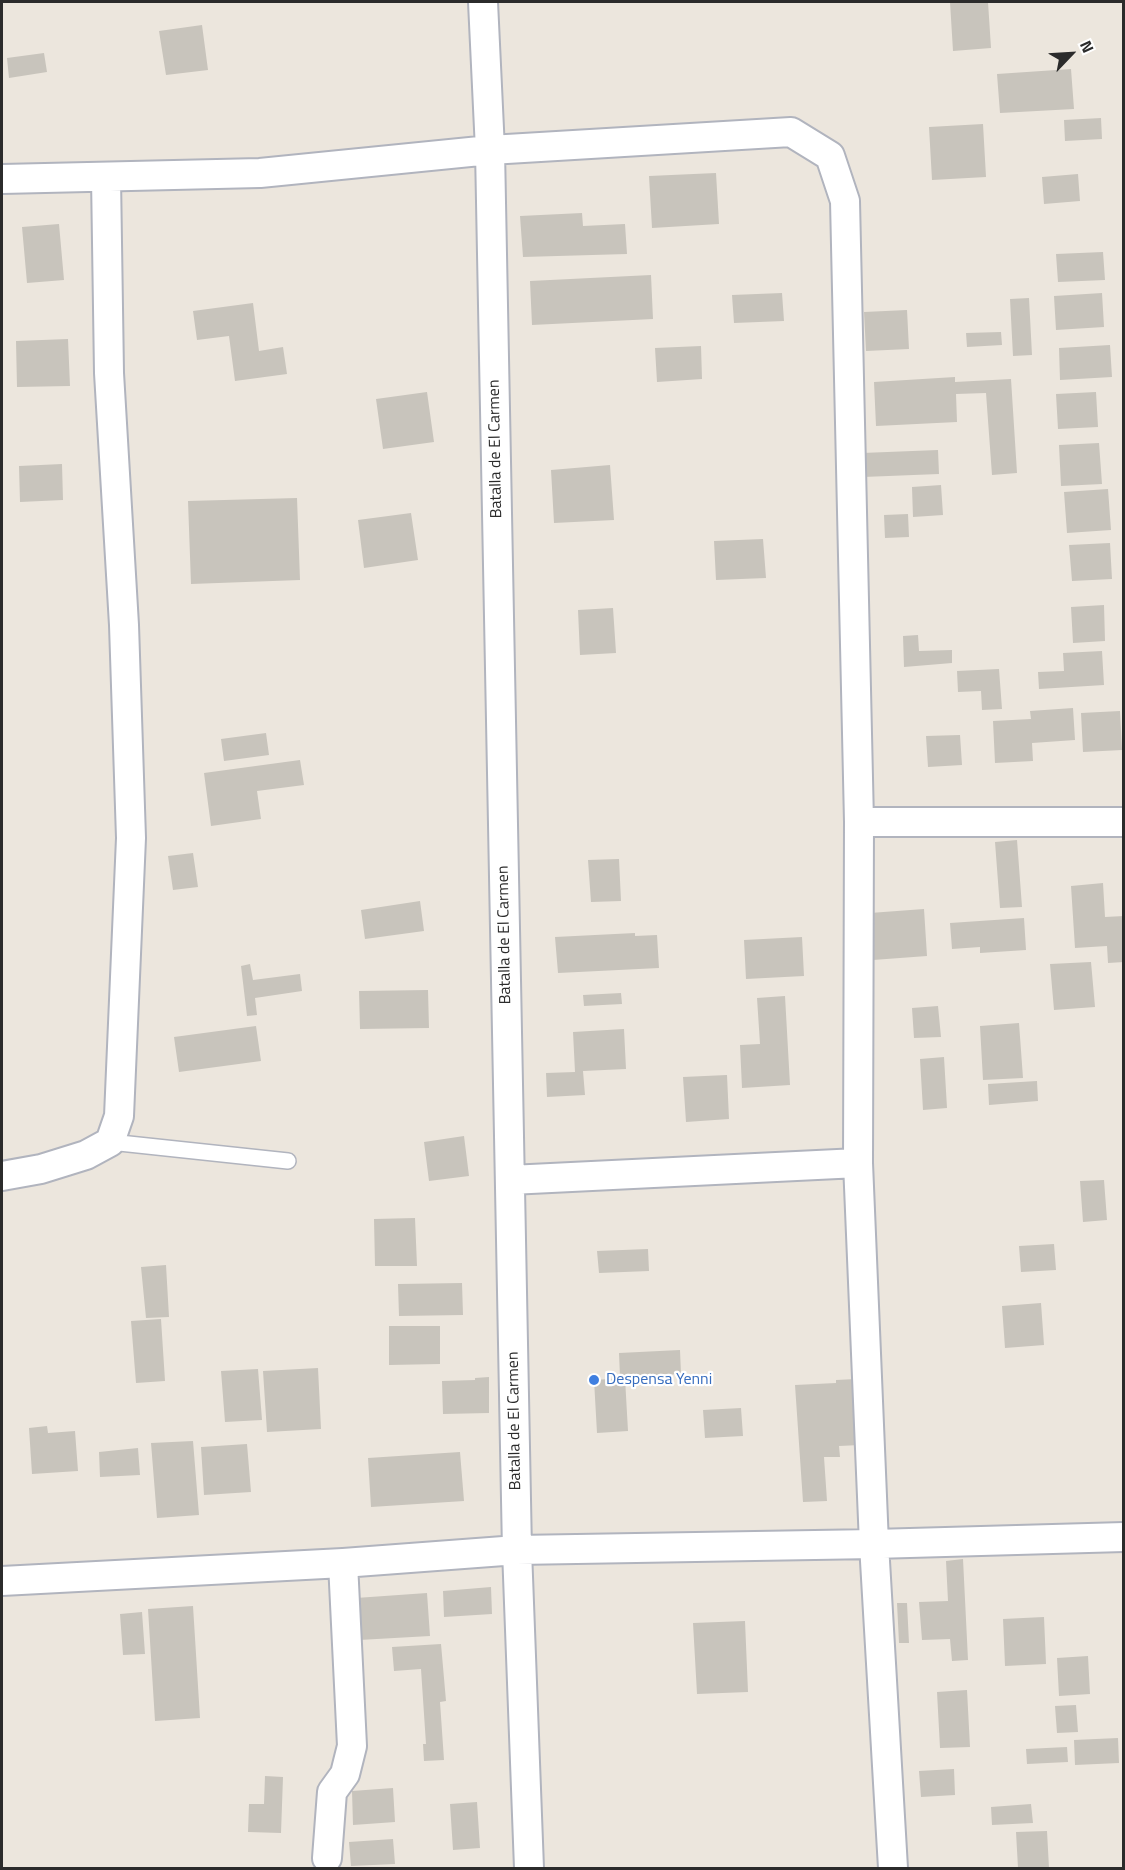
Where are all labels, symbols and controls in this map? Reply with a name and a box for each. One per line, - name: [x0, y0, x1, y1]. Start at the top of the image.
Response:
- north arrow: [1041, 24, 1101, 84]
- text: N: [1074, 36, 1101, 56]
- street label: Batalla de El Carmen: [485, 379, 507, 519]
- street label: Batalla de El Carmen: [494, 865, 516, 1005]
- street label: Batalla de El Carmen: [504, 1351, 526, 1491]
- place label: Despensa Yenni: [606, 1370, 712, 1390]
- marker: Despensa Yenni: [587, 1373, 601, 1387]

